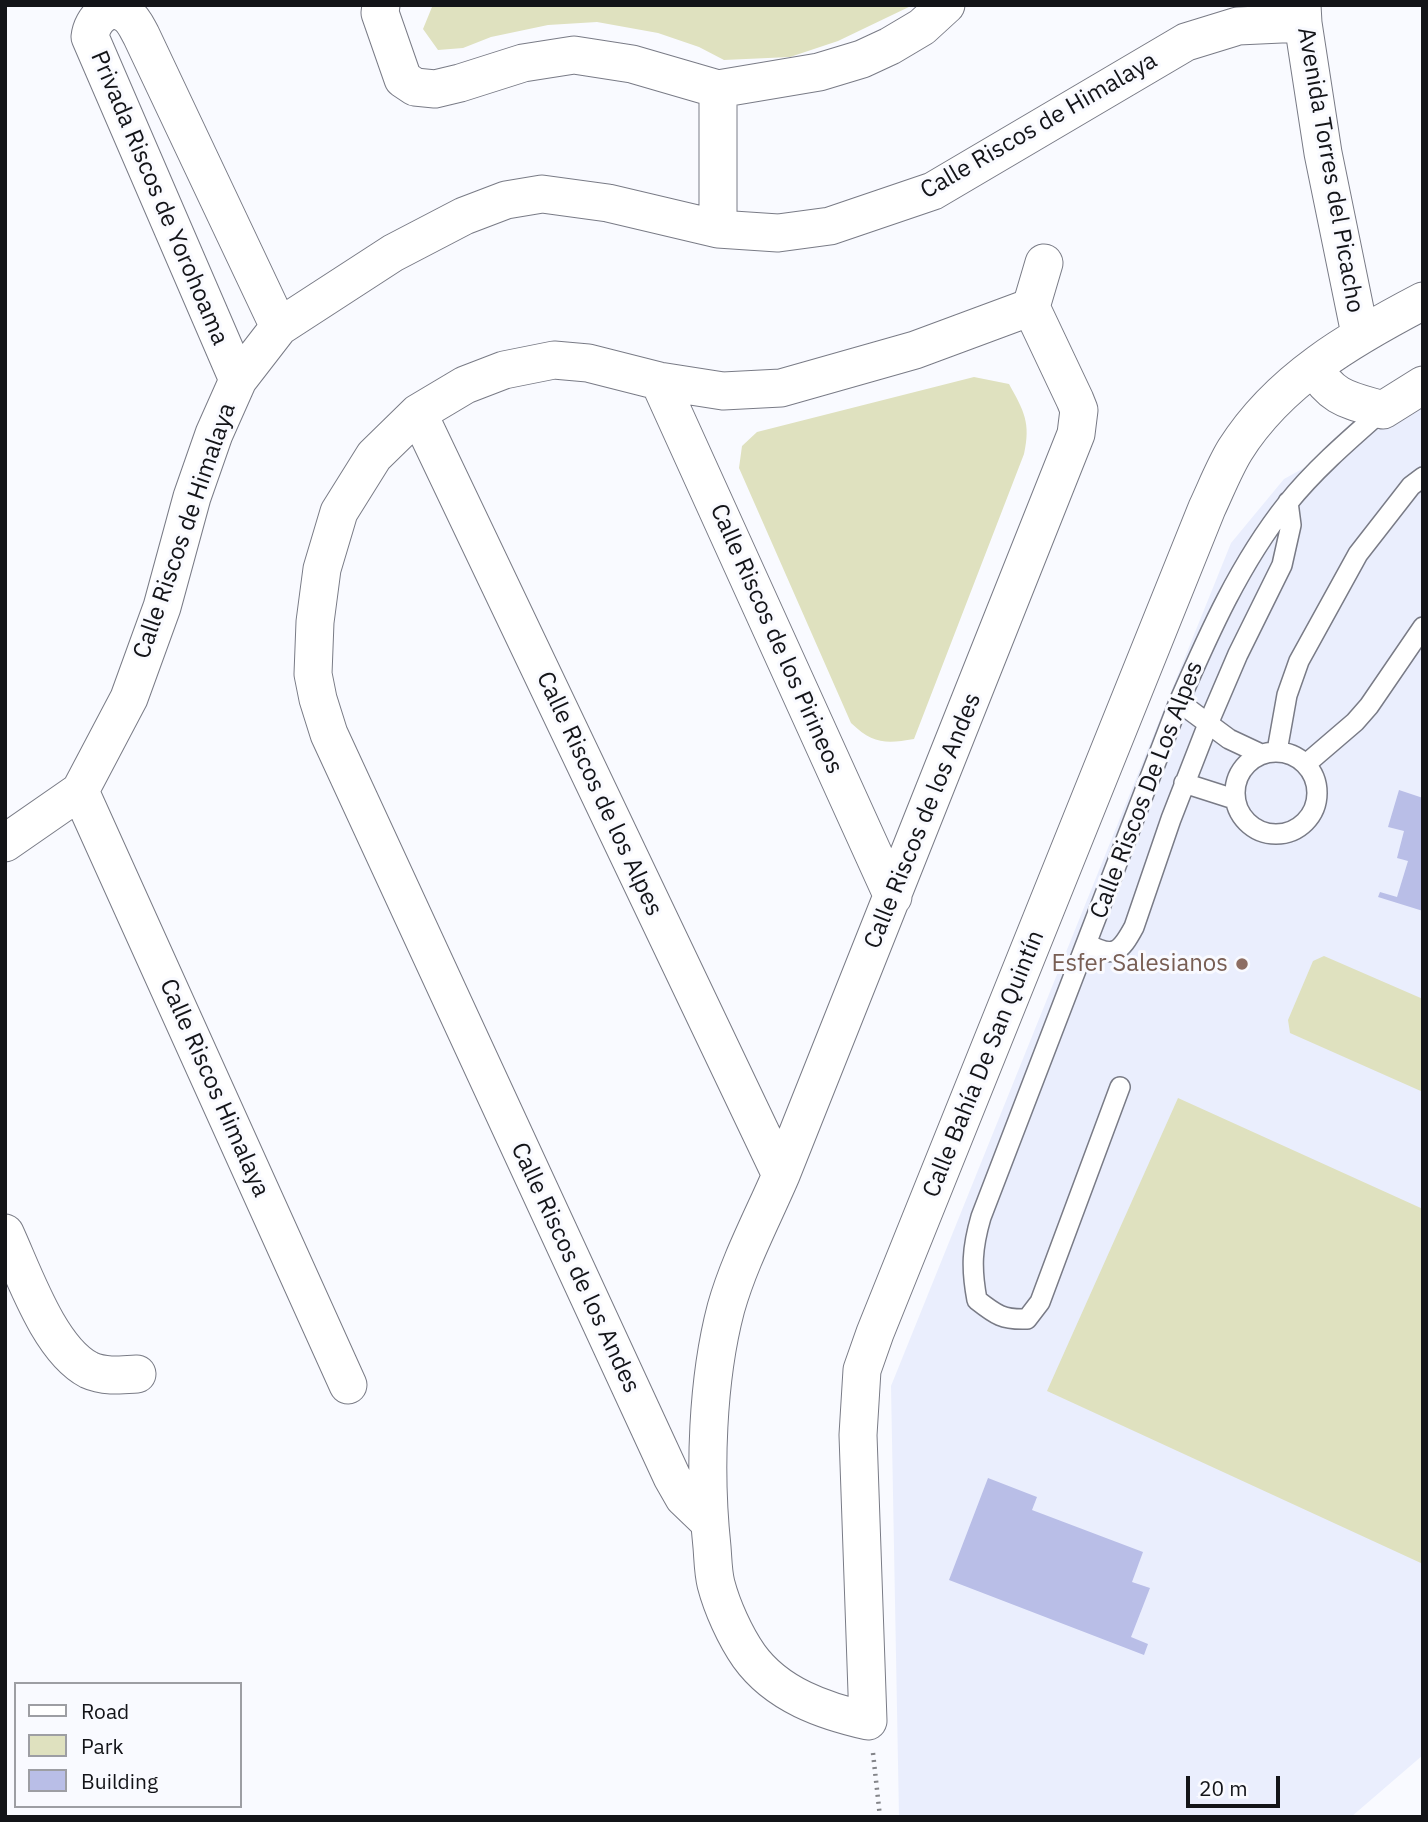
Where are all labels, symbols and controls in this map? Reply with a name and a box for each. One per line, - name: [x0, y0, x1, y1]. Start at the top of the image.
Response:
- street label: Avenida Torres del Picacho: [1291, 25, 1369, 315]
- street label: Calle Riscos de Himalaya: [916, 46, 1162, 206]
- street label: Privada Riscos de Yorohoama: [84, 47, 234, 349]
- street label: Calle Riscos de Himalaya: [128, 399, 242, 663]
- street label: Calle Riscos de los Pirineos: [703, 499, 849, 779]
- street label: Calle Riscos De Los Alpes: [1085, 657, 1209, 923]
- street label: Calle Riscos de los Alpes: [530, 667, 668, 921]
- street label: Calle Riscos de los Andes: [858, 689, 988, 953]
- street label: Calle Bahía De San Quintín: [917, 926, 1051, 1202]
- place label: Esfer Salesianos: [1051, 950, 1228, 978]
- marker: Esfer Salesianos: [1234, 956, 1250, 972]
- street label: Calle Riscos Himalaya: [153, 974, 275, 1202]
- street label: Calle Riscos de los Andes: [504, 1138, 646, 1398]
- legend: [14, 1682, 242, 1808]
- text: Road: [81, 1697, 129, 1725]
- text: Park: [81, 1732, 124, 1760]
- scale bar: [1190, 1762, 1284, 1806]
- text: Building: [81, 1767, 158, 1795]
- text: 20 m: [1199, 1774, 1248, 1802]

